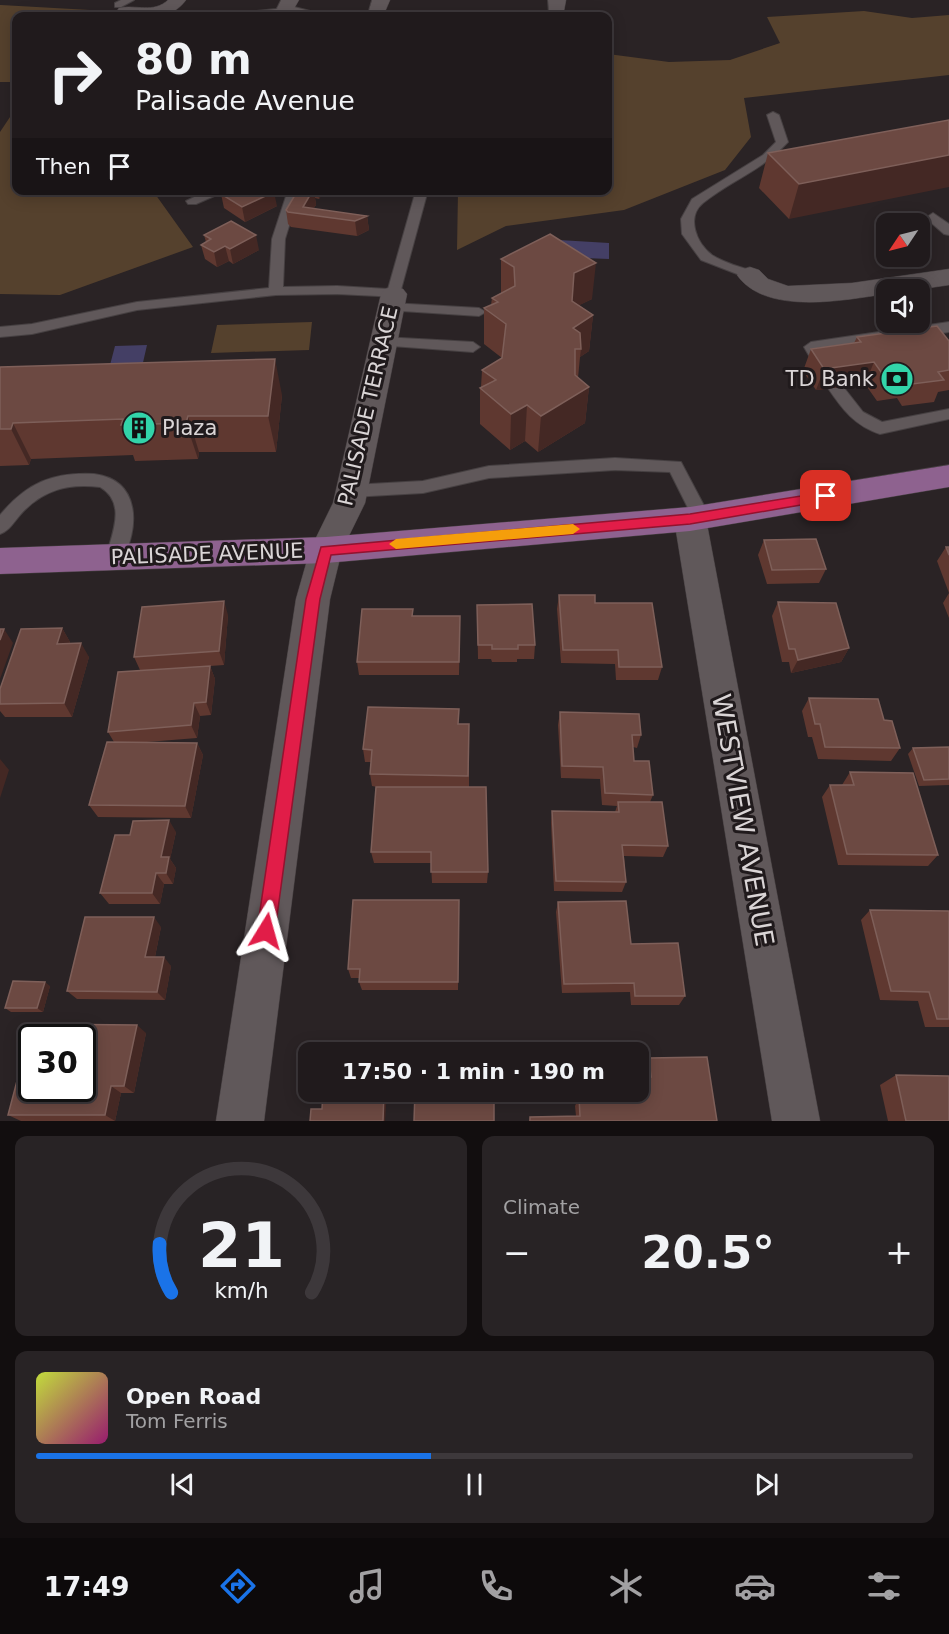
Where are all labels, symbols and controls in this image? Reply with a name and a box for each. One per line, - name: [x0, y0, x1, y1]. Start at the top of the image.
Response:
- text: 80 m: [135, 35, 252, 84]
- icon: right: [36, 36, 114, 114]
- text: Palisade Avenue: [135, 85, 355, 116]
- icon: arrive: [103, 150, 136, 183]
- text: Then: [36, 154, 91, 179]
- north arrow: [876, 213, 930, 267]
- map controls: [876, 213, 930, 333]
- button: sound: [876, 279, 930, 333]
- street label: PALISADE TERRACE: [333, 304, 403, 508]
- bank icon: TD Bank: [879, 361, 915, 397]
- place label: TD Bank: [785, 367, 875, 391]
- building icon: Plaza: [121, 410, 157, 446]
- place label: Plaza: [162, 416, 217, 440]
- pin: [800, 470, 851, 521]
- icon: arrive: [809, 479, 842, 512]
- street label: PALISADE AVENUE: [110, 539, 304, 569]
- street label: WESTVIEW AVENUE: [706, 692, 780, 948]
- position arrow: [234, 899, 298, 963]
- speed limit sign: 30: [18, 1024, 96, 1102]
- text: 17:50 · 1 min · 190 m: [342, 1059, 605, 1084]
- text: Climate: [503, 1195, 580, 1219]
- text: 21: [198, 1209, 284, 1282]
- text: 20.5°: [641, 1226, 775, 1279]
- text: −: [503, 1233, 531, 1272]
- text: +: [885, 1233, 913, 1272]
- text: km/h: [214, 1278, 268, 1303]
- text: Open Road: [126, 1384, 261, 1409]
- text: Tom Ferris: [126, 1409, 228, 1433]
- icon: previous: [166, 1468, 199, 1501]
- icon: pause: [458, 1468, 491, 1501]
- icon: next: [750, 1468, 783, 1501]
- icon: directions: [217, 1565, 259, 1607]
- icon: music: [346, 1565, 388, 1607]
- icon: phone: [475, 1565, 517, 1607]
- icon: climate: [605, 1565, 647, 1607]
- icon: car: [734, 1565, 776, 1607]
- icon: filters: [863, 1565, 905, 1607]
- text: 17:49: [44, 1571, 130, 1602]

